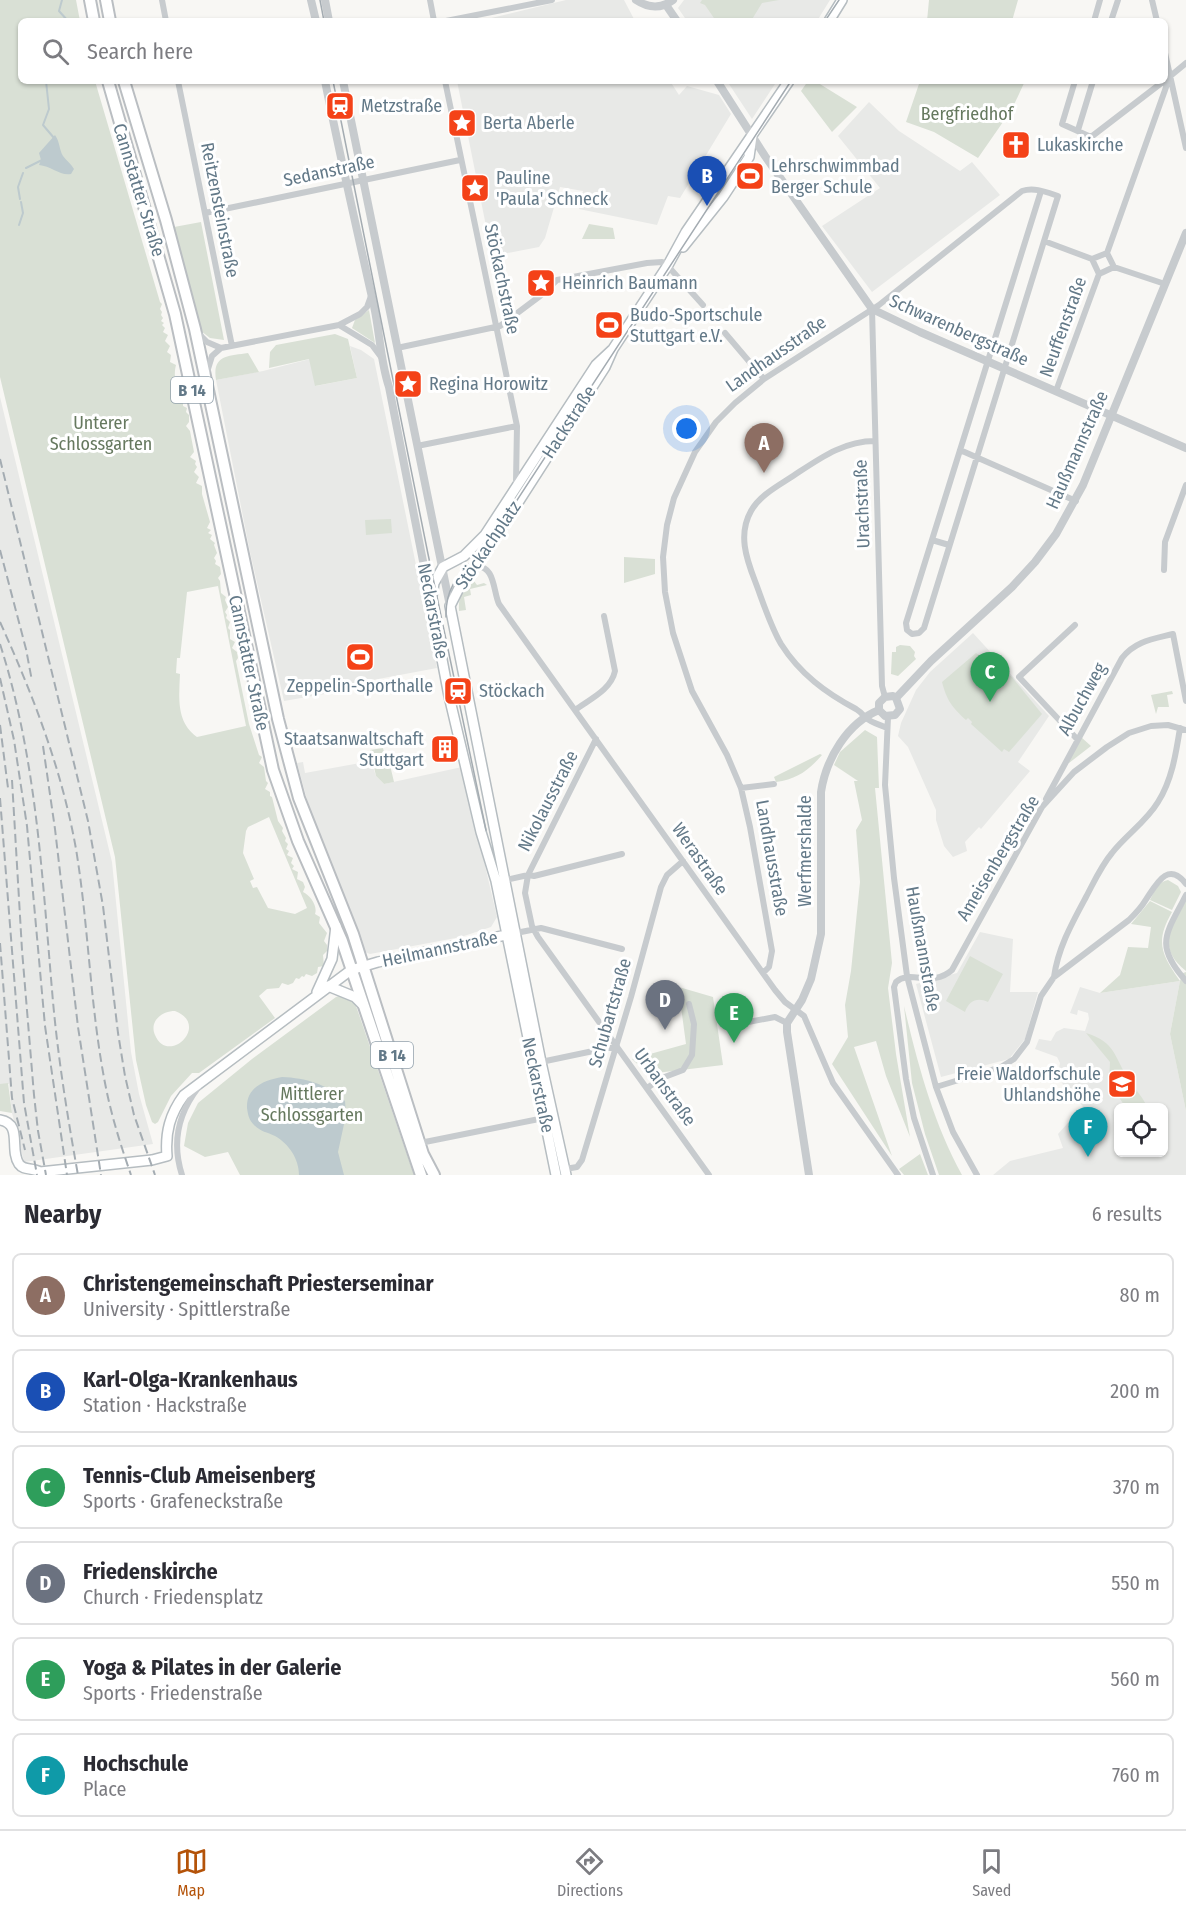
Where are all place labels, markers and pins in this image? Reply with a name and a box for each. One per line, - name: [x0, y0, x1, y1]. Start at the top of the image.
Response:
- station icon: Metzstraße: [324, 90, 356, 122]
- place label: Metzstraße: [361, 95, 442, 117]
- place icon: Berta Aberle: [446, 107, 478, 139]
- place label: Berta Aberle: [483, 112, 575, 134]
- church icon: Lukaskirche: [1000, 129, 1032, 161]
- place label: Lukaskirche: [1037, 134, 1124, 156]
- place label: Lehrschwimmbad Berger Schule: [771, 155, 900, 198]
- pin: B: [688, 156, 726, 206]
- sports icon: Lehrschwimmbad Berger Schule: [734, 160, 766, 192]
- place label: Pauline 'Paula' Schneck: [496, 167, 609, 210]
- place icon: Pauline 'Paula' Schneck: [459, 172, 491, 204]
- place icon: Heinrich Baumann: [525, 267, 557, 299]
- place label: Heinrich Baumann: [562, 272, 698, 294]
- place label: Budo-Sportschule Stuttgart e.V.: [630, 304, 762, 347]
- sports icon: Budo-Sportschule Stuttgart e.V.: [593, 309, 625, 341]
- place icon: Regina Horowitz: [392, 368, 424, 400]
- place label: Regina Horowitz: [429, 373, 548, 395]
- pin: A: [744, 424, 783, 473]
- sports icon: Zeppelin-Sporthalle: [344, 641, 376, 673]
- pin: C: [970, 652, 1010, 702]
- place label: Zeppelin-Sporthalle: [287, 675, 433, 697]
- station icon: Stöckach: [442, 675, 474, 707]
- place label: Stöckach: [479, 680, 545, 702]
- place label: Staatsanwaltschaft Stuttgart: [284, 728, 424, 771]
- building icon: Staatsanwaltschaft Stuttgart: [429, 733, 461, 765]
- pin: D: [646, 980, 684, 1030]
- pin: E: [714, 994, 754, 1043]
- place label: Freie Waldorfschule Uhlandshöhe: [956, 1063, 1101, 1106]
- school or university icon: Freie Waldorfschule Uhlandshöhe: [1106, 1068, 1138, 1100]
- pin: F: [1068, 1108, 1108, 1157]

